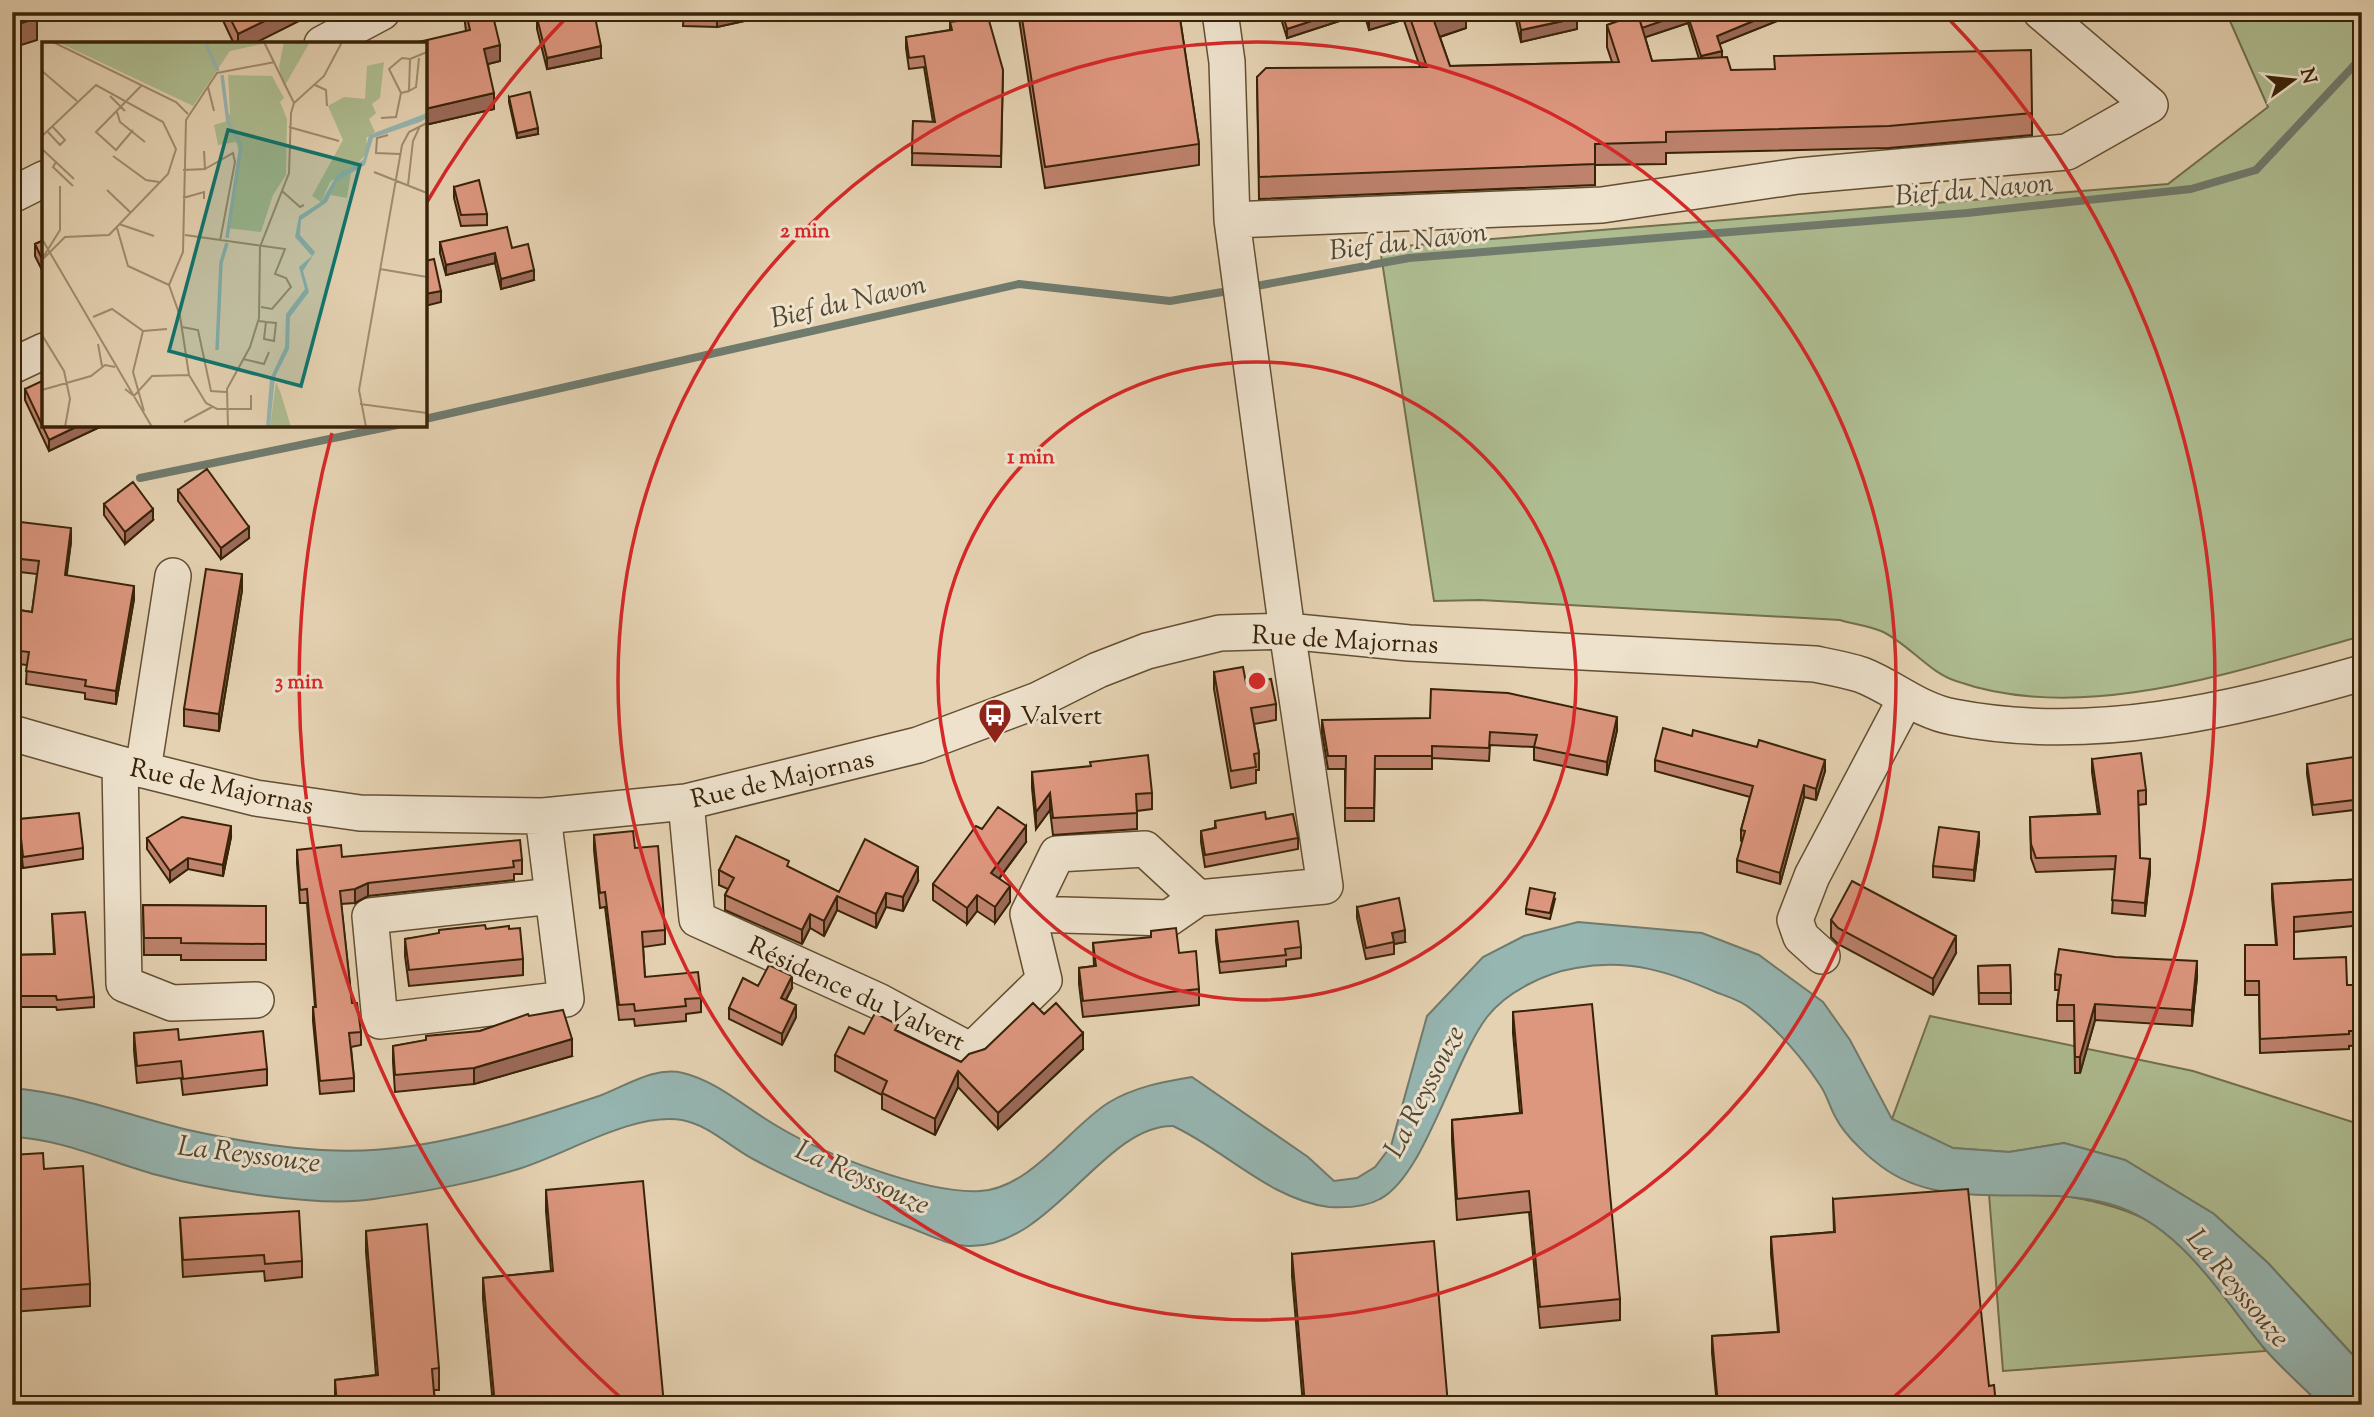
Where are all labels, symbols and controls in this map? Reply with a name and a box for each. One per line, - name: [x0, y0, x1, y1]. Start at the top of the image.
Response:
- inset map: [42, 42, 427, 427]
- north arrow: [2258, 46, 2328, 116]
- text: N: [2292, 65, 2322, 87]
- water label: Bief du Navon: [1894, 164, 2055, 218]
- water label: Bief du Navon: [1327, 213, 1490, 272]
- text: 2 min: [780, 217, 831, 247]
- water label: Bief du Navon: [767, 266, 931, 340]
- text: 1 min: [1007, 443, 1055, 473]
- street label: Rue de Majornas: [1251, 618, 1439, 665]
- text: 3 min: [275, 668, 324, 698]
- centre of rings: [1245, 669, 1269, 693]
- bus stop icon: Valvert: [976, 696, 1014, 745]
- place label: Valvert: [1020, 699, 1102, 736]
- street label: Rue de Majornas: [687, 741, 878, 819]
- street label: Rue de Majornas: [126, 751, 317, 826]
- street label: Résidence du Valvert: [741, 929, 971, 1062]
- water label: La Reyssouze: [1375, 1019, 1476, 1165]
- water label: La Reyssouze: [175, 1127, 322, 1185]
- water label: La Reyssouze: [788, 1131, 936, 1226]
- water label: La Reyssouze: [2175, 1221, 2298, 1357]

